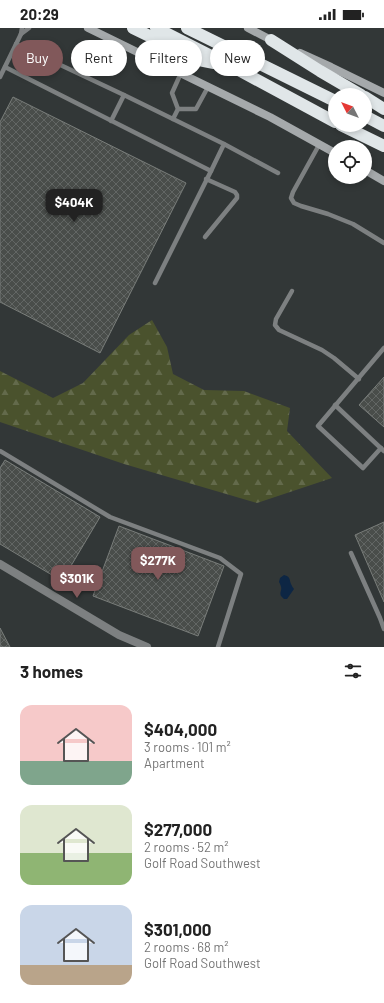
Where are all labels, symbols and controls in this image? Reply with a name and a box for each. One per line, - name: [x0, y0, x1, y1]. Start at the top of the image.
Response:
- text: 20:29: [20, 5, 59, 23]
- chip: Buy: [12, 40, 63, 76]
- chip: Rent: [71, 40, 127, 76]
- chip: Filters: [135, 40, 202, 76]
- chip: New: [210, 40, 265, 76]
- north arrow: [328, 88, 372, 132]
- map controls: [328, 88, 372, 184]
- button: locate: [328, 140, 372, 184]
- pin: $404K: [46, 189, 102, 223]
- text: $404K: [55, 194, 93, 210]
- pin: $277K: [130, 547, 186, 581]
- text: $277K: [140, 552, 176, 568]
- pin: $301K: [49, 565, 105, 599]
- text: $301K: [60, 570, 94, 586]
- icon: filters: [342, 660, 364, 682]
- text: 3 homes: [20, 661, 83, 681]
- text: $404,000: [144, 719, 217, 739]
- icon: home: [52, 721, 100, 769]
- text: 3 rooms · 101 m²: [144, 739, 231, 755]
- text: Apartment: [144, 755, 205, 771]
- text: $277,000: [144, 819, 212, 839]
- icon: home: [52, 821, 100, 869]
- text: 2 rooms · 52 m²: [144, 839, 229, 855]
- text: Golf Road Southwest: [144, 855, 261, 871]
- text: $301,000: [144, 919, 212, 939]
- icon: home: [52, 921, 100, 969]
- text: 2 rooms · 68 m²: [144, 939, 228, 955]
- text: Golf Road Southwest: [144, 955, 261, 971]

